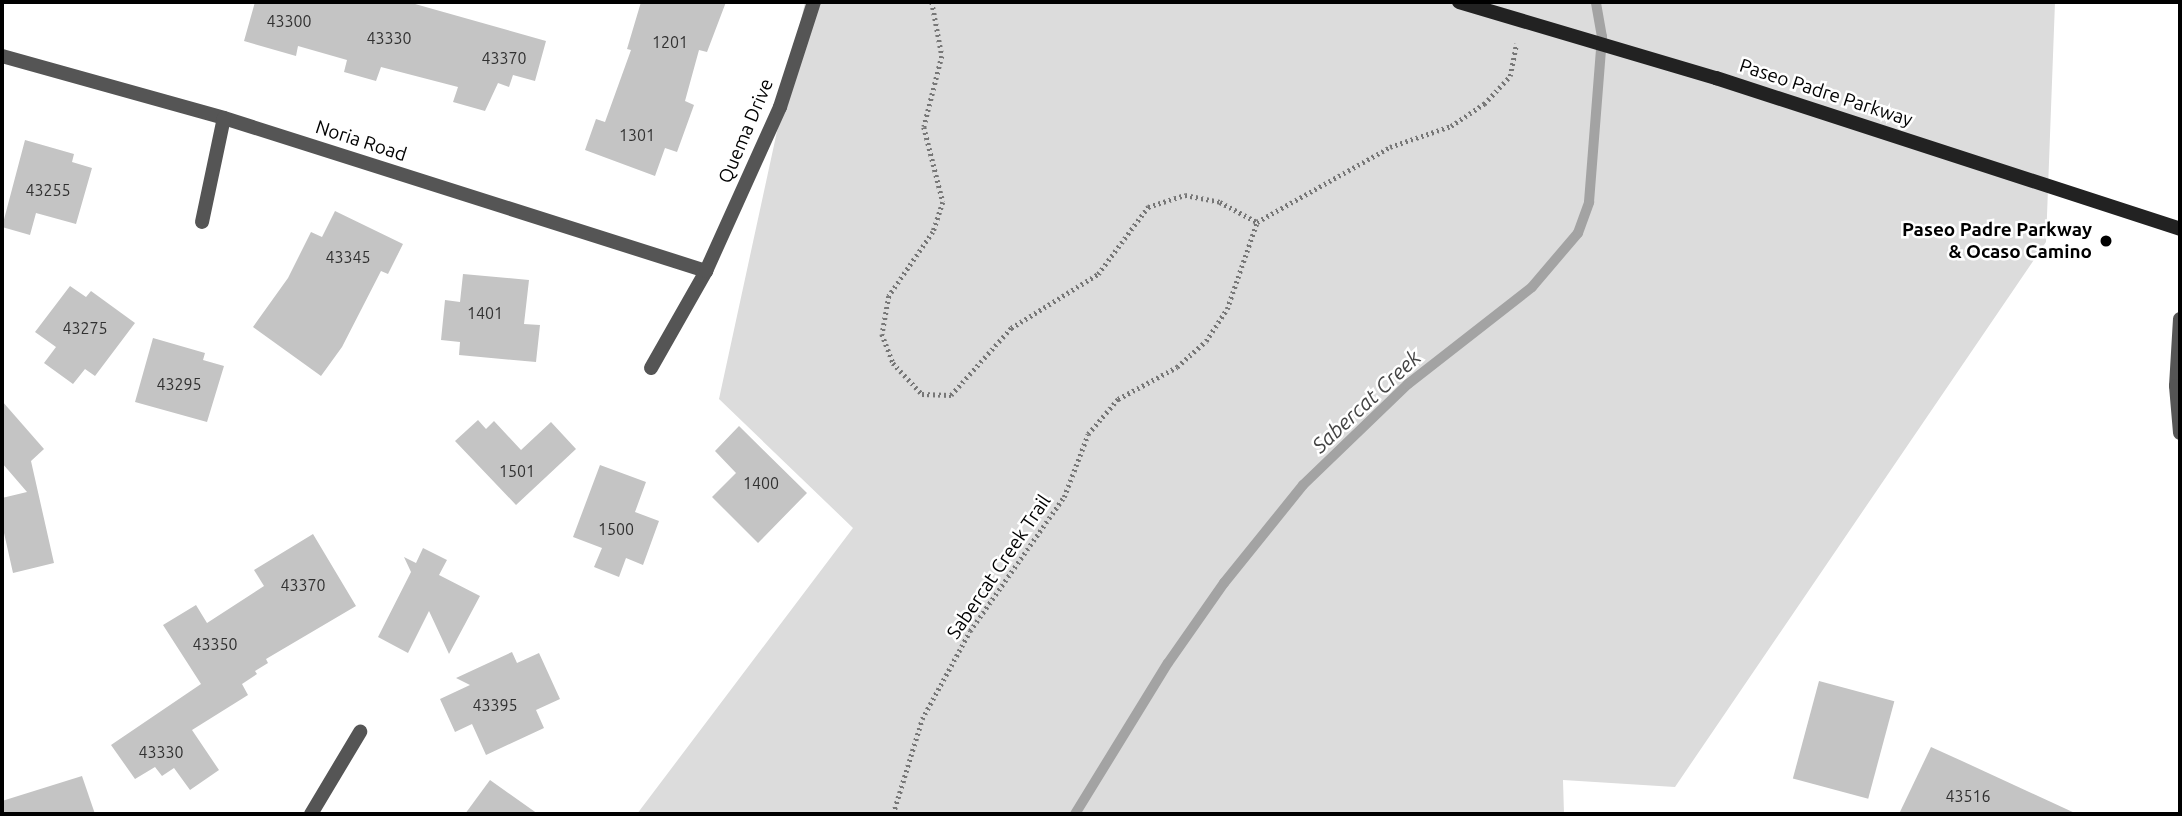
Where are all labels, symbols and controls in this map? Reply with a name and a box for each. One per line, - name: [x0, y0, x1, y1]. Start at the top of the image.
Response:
- house number: 43300: [266, 11, 312, 31]
- house number: 43330: [366, 28, 412, 48]
- house number: 1201: [652, 32, 688, 52]
- house number: 43370: [481, 48, 527, 68]
- street label: Paseo Padre Parkway: [1737, 54, 1915, 132]
- street label: Quema Drive: [714, 75, 778, 187]
- street label: Noria Road: [313, 116, 409, 166]
- house number: 1301: [619, 125, 655, 145]
- house number: 43255: [25, 180, 71, 200]
- place label: Paseo Padre Parkway & Ocaso Camino: [1902, 219, 2092, 263]
- marker: Paseo Padre Parkway & Ocaso Camino: [2098, 233, 2114, 249]
- house number: 43345: [325, 247, 371, 267]
- house number: 1401: [467, 303, 503, 323]
- house number: 43275: [62, 318, 108, 338]
- water label: Sabercat Creek: [1307, 344, 1425, 458]
- house number: 43295: [156, 374, 202, 394]
- house number: 1501: [499, 461, 535, 481]
- house number: 1400: [743, 473, 779, 493]
- street label: Sabercat Creek Trail: [942, 491, 1056, 643]
- house number: 1500: [598, 519, 634, 539]
- house number: 43370: [280, 575, 326, 595]
- house number: 43350: [192, 634, 238, 654]
- house number: 43395: [472, 695, 518, 715]
- house number: 43330: [138, 742, 184, 762]
- house number: 43516: [1945, 786, 1991, 806]

